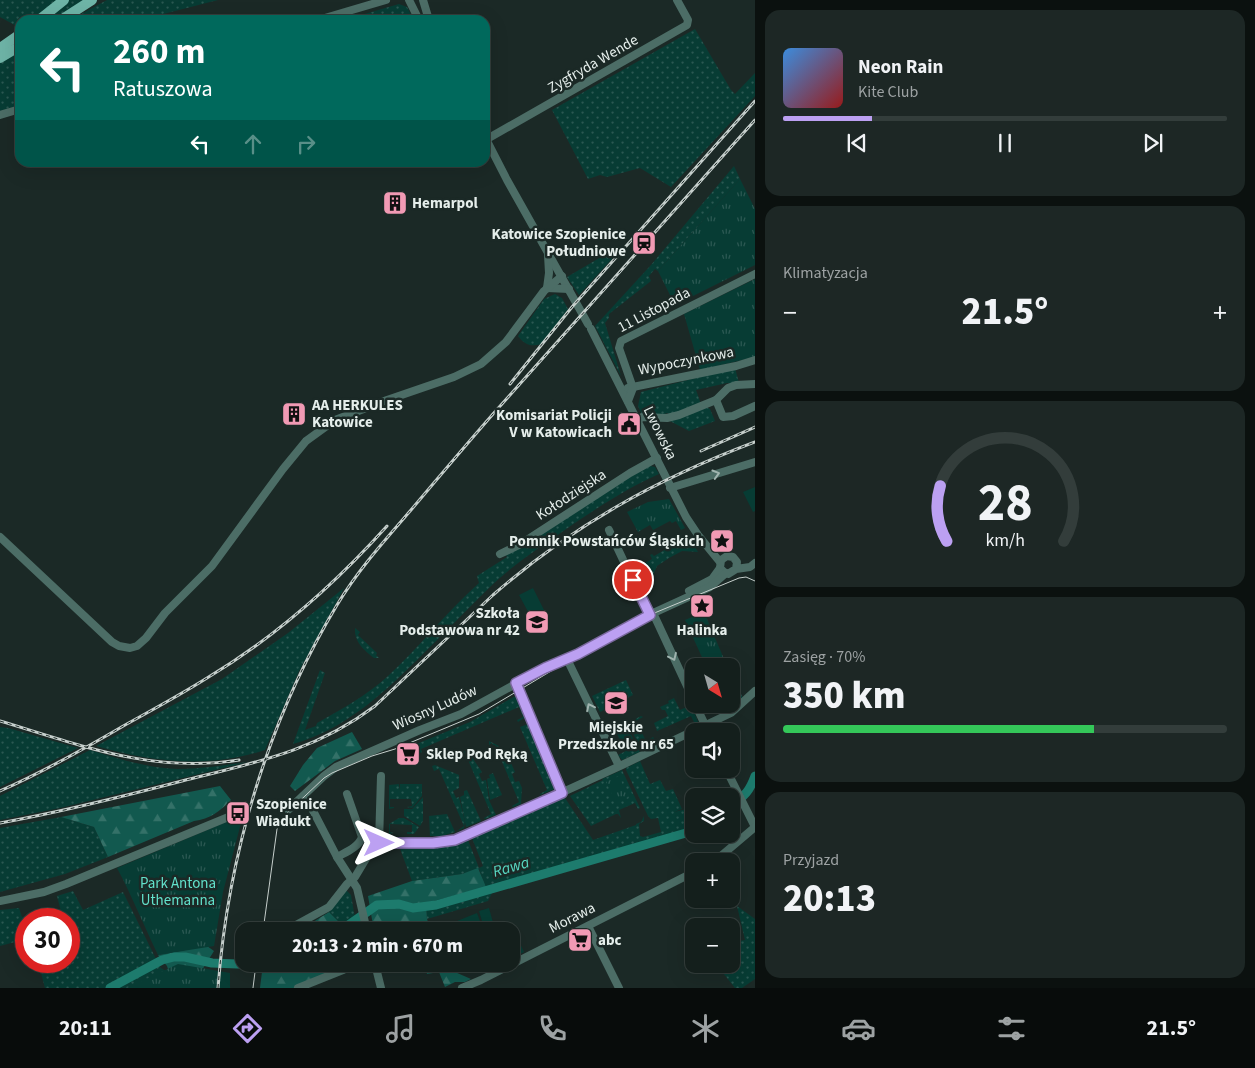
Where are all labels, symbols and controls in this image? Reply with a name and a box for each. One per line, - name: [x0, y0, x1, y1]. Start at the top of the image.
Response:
- text: 260 m: [113, 27, 205, 77]
- street label: Zygfryda Wende: [544, 30, 642, 98]
- icon: left: [30, 35, 95, 100]
- text: Neon Rain: [858, 54, 943, 81]
- text: Ratuszowa: [113, 73, 213, 105]
- text: Kite Club: [858, 81, 918, 103]
- icon: previous: [843, 129, 871, 157]
- icon: pause: [991, 129, 1019, 157]
- icon: next: [1139, 129, 1167, 157]
- icon: left: [186, 130, 214, 158]
- icon: ahead: [239, 130, 267, 158]
- icon: right: [292, 130, 320, 158]
- building icon: Hemarpol: [382, 190, 408, 216]
- place label: Hemarpol: [412, 193, 479, 214]
- place label: Katowice Szopienice Południowe: [492, 224, 626, 262]
- station icon: Katowice Szopienice Południowe: [631, 230, 657, 256]
- text: Klimatyzacja: [783, 262, 868, 284]
- street label: 11 Listopada: [614, 282, 694, 338]
- text: 21.5°: [962, 285, 1048, 339]
- text: −: [783, 293, 797, 333]
- text: +: [1213, 293, 1227, 333]
- street label: Wypoczynkowa: [636, 341, 736, 381]
- place label: AA HERKULES Katowice: [311, 395, 403, 433]
- building icon: AA HERKULES Katowice: [281, 401, 307, 427]
- street label: Lwowska: [638, 403, 682, 463]
- place label: Komisariat Policji V w Katowicach: [496, 405, 612, 443]
- public building icon: Komisariat Policji V w Katowicach: [616, 411, 642, 437]
- street label: Kołodziejska: [532, 464, 610, 526]
- text: 28: [978, 467, 1032, 541]
- one-way arrow: [712, 469, 720, 479]
- place icon: Pomnik Powstańców Śląskich: [709, 528, 735, 554]
- text: km/h: [985, 528, 1025, 553]
- place label: Pomnik Powstańców Śląskich: [509, 531, 704, 552]
- pin: [612, 559, 654, 601]
- icon: arrive: [619, 566, 647, 594]
- place icon: Halinka: [689, 593, 715, 619]
- place label: Szkoła Podstawowa nr 42: [399, 603, 520, 641]
- school or university icon: Szkoła Podstawowa nr 42: [524, 609, 550, 635]
- place label: Halinka: [676, 620, 728, 641]
- text: Zasięg · 70%: [783, 646, 865, 668]
- one-way arrow: [667, 652, 677, 661]
- north arrow: [685, 658, 740, 712]
- map controls: [685, 658, 740, 973]
- text: 350 km: [783, 669, 905, 723]
- street label: Wiosny Ludów: [389, 680, 481, 736]
- school or university icon: Miejskie Przedszkole nr 65: [603, 690, 629, 716]
- one-way arrow: [586, 703, 596, 712]
- place label: Miejskie Przedszkole nr 65: [558, 717, 674, 755]
- button: sound: [685, 723, 740, 778]
- supermarket icon: Sklep Pod Ręką: [395, 741, 421, 767]
- place label: Sklep Pod Ręką: [426, 744, 528, 765]
- button: layers: [685, 788, 740, 843]
- place label: Szopienice Wiadukt: [256, 794, 327, 832]
- bus stop icon: Szopienice Wiadukt: [225, 800, 251, 826]
- position arrow: [352, 816, 404, 868]
- text: Przyjazd: [783, 849, 839, 871]
- water label: Rawa: [490, 851, 532, 883]
- button: +: [685, 853, 740, 908]
- text: 20:13: [783, 872, 876, 926]
- park label: Park Antona Uthemanna: [140, 873, 216, 911]
- street label: Morawa: [545, 897, 599, 939]
- speed limit sign: 30: [15, 908, 80, 973]
- button: −: [685, 918, 740, 973]
- supermarket icon: abc: [567, 927, 593, 953]
- place label: abc: [598, 930, 622, 951]
- text: 20:13 · 2 min · 670 m: [292, 933, 463, 960]
- icon: directions: [230, 1011, 265, 1046]
- icon: music: [383, 1011, 418, 1046]
- icon: phone: [535, 1011, 570, 1046]
- icon: climate: [688, 1011, 723, 1046]
- icon: car: [841, 1011, 876, 1046]
- icon: filters: [994, 1011, 1029, 1046]
- text: 20:11: [59, 1012, 112, 1044]
- text: 21.5°: [1147, 1012, 1196, 1044]

